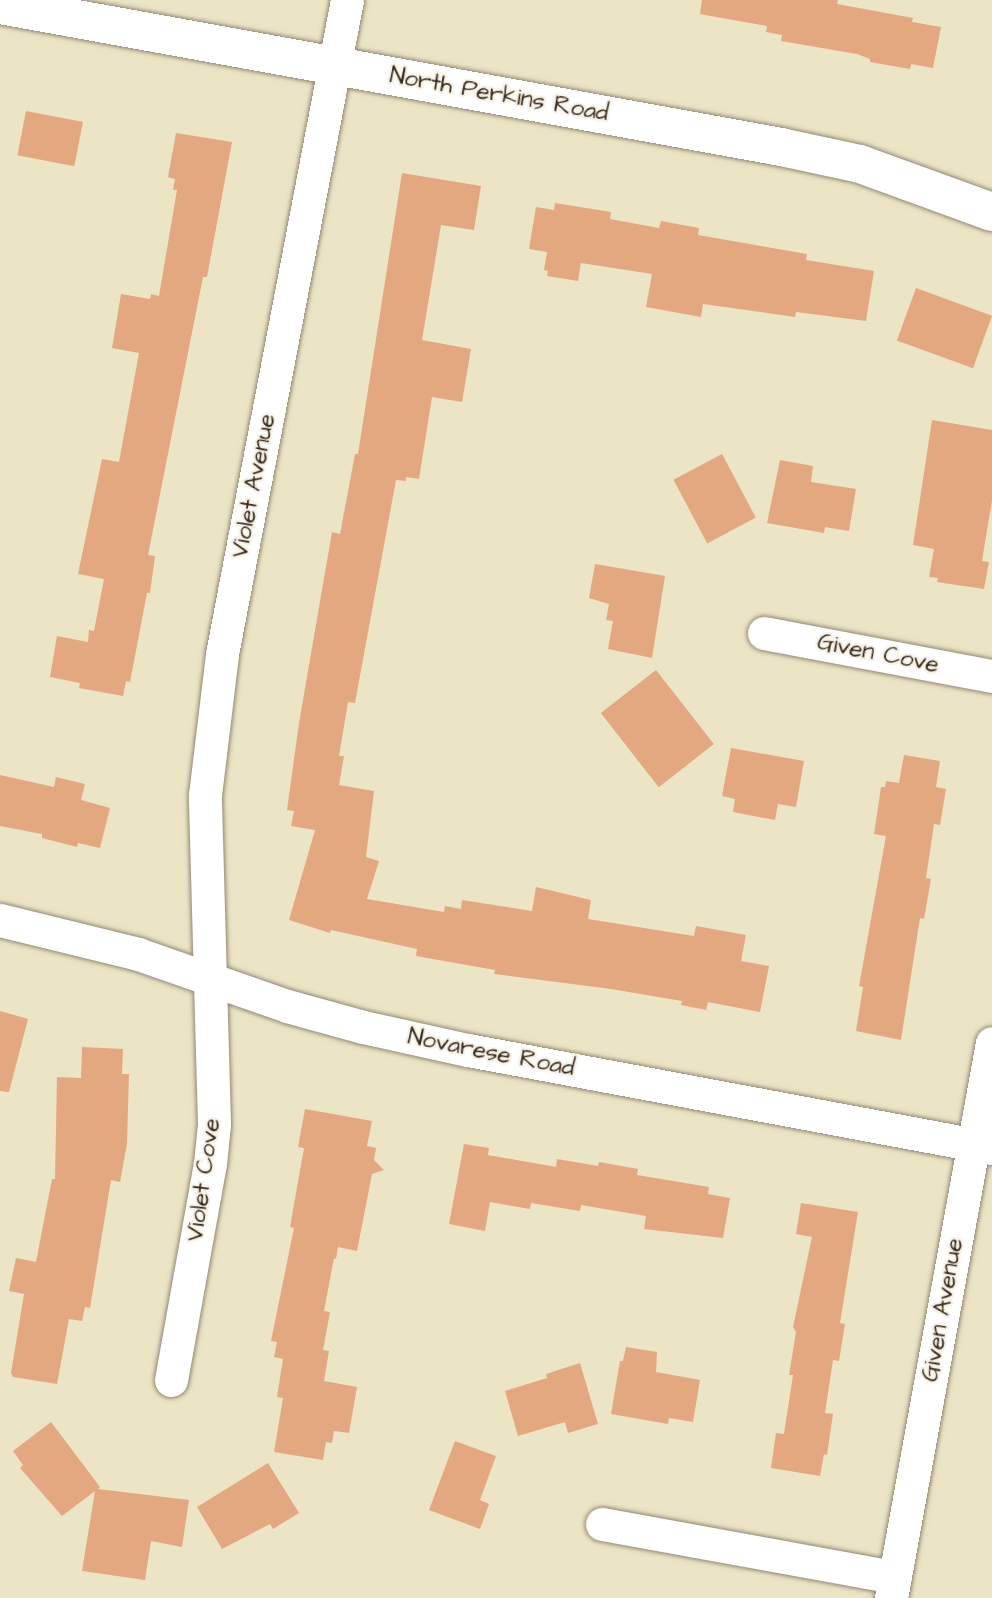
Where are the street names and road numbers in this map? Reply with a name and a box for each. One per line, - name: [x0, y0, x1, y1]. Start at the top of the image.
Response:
- street label: North Perkins Road: [387, 62, 611, 128]
- street label: Violet Avenue: [226, 411, 282, 561]
- street label: Given Cove: [815, 628, 941, 680]
- street label: Novarese Road: [405, 1023, 577, 1083]
- street label: Violet Cove: [181, 1117, 227, 1243]
- street label: Given Avenue: [916, 1236, 970, 1384]

